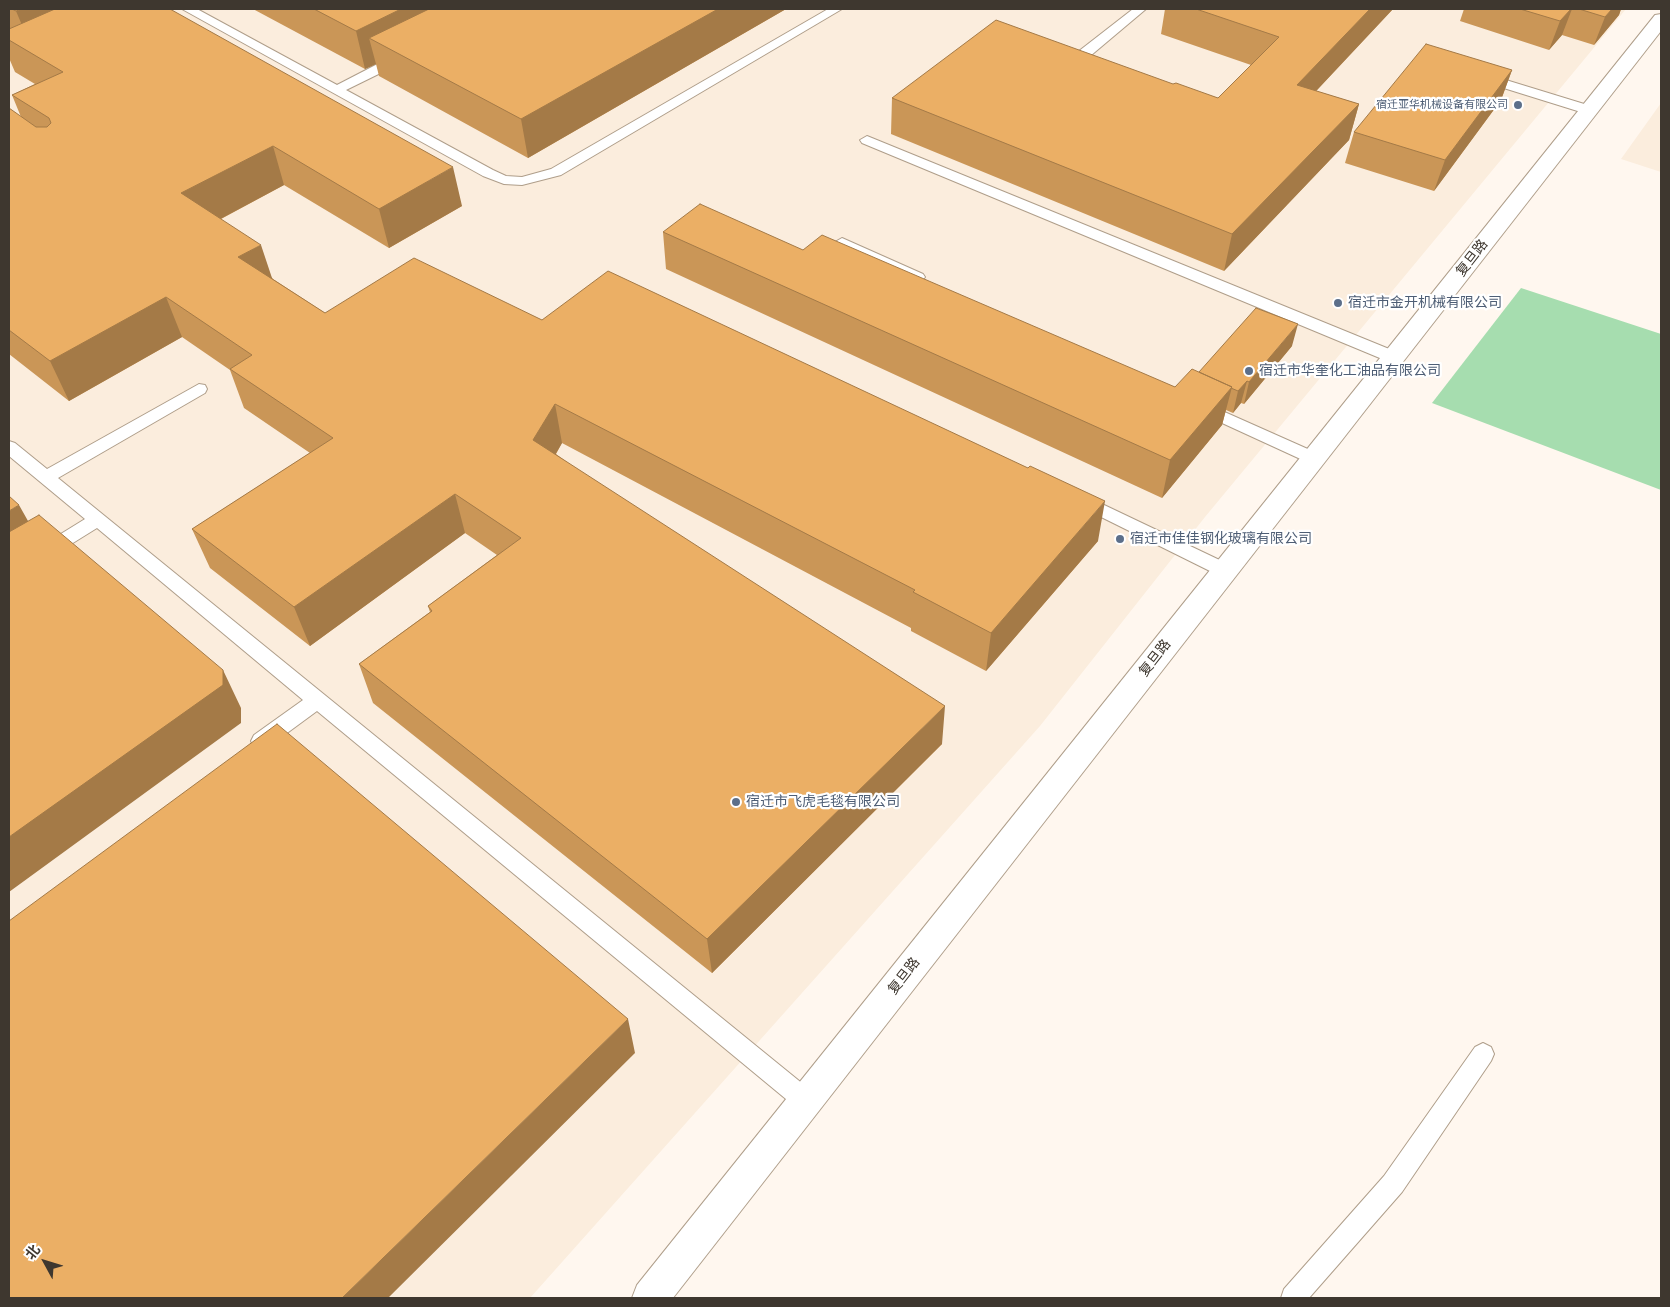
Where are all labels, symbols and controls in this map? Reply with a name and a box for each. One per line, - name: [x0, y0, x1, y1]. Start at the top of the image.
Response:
- place label: 宿迁亚华机械设备有限公司: [1376, 98, 1508, 112]
- marker: 宿迁亚华机械设备有限公司: [1512, 99, 1524, 111]
- street label: 复旦路: [1452, 236, 1492, 280]
- place label: 宿迁市金开机械有限公司: [1348, 295, 1502, 311]
- marker: 宿迁市金开机械有限公司: [1332, 297, 1344, 309]
- place label: 宿迁市华奎化工油品有限公司: [1259, 363, 1441, 379]
- marker: 宿迁市华奎化工油品有限公司: [1243, 365, 1255, 377]
- place label: 宿迁市佳佳钢化玻璃有限公司: [1130, 531, 1312, 547]
- marker: 宿迁市佳佳钢化玻璃有限公司: [1114, 533, 1126, 545]
- street label: 复旦路: [1135, 636, 1175, 680]
- place label: 宿迁市飞虎毛毯有限公司: [746, 794, 900, 810]
- marker: 宿迁市飞虎毛毯有限公司: [730, 796, 742, 808]
- street label: 复旦路: [884, 954, 924, 998]
- north arrow: [20, 1237, 70, 1287]
- text: 北: [23, 1243, 43, 1262]

